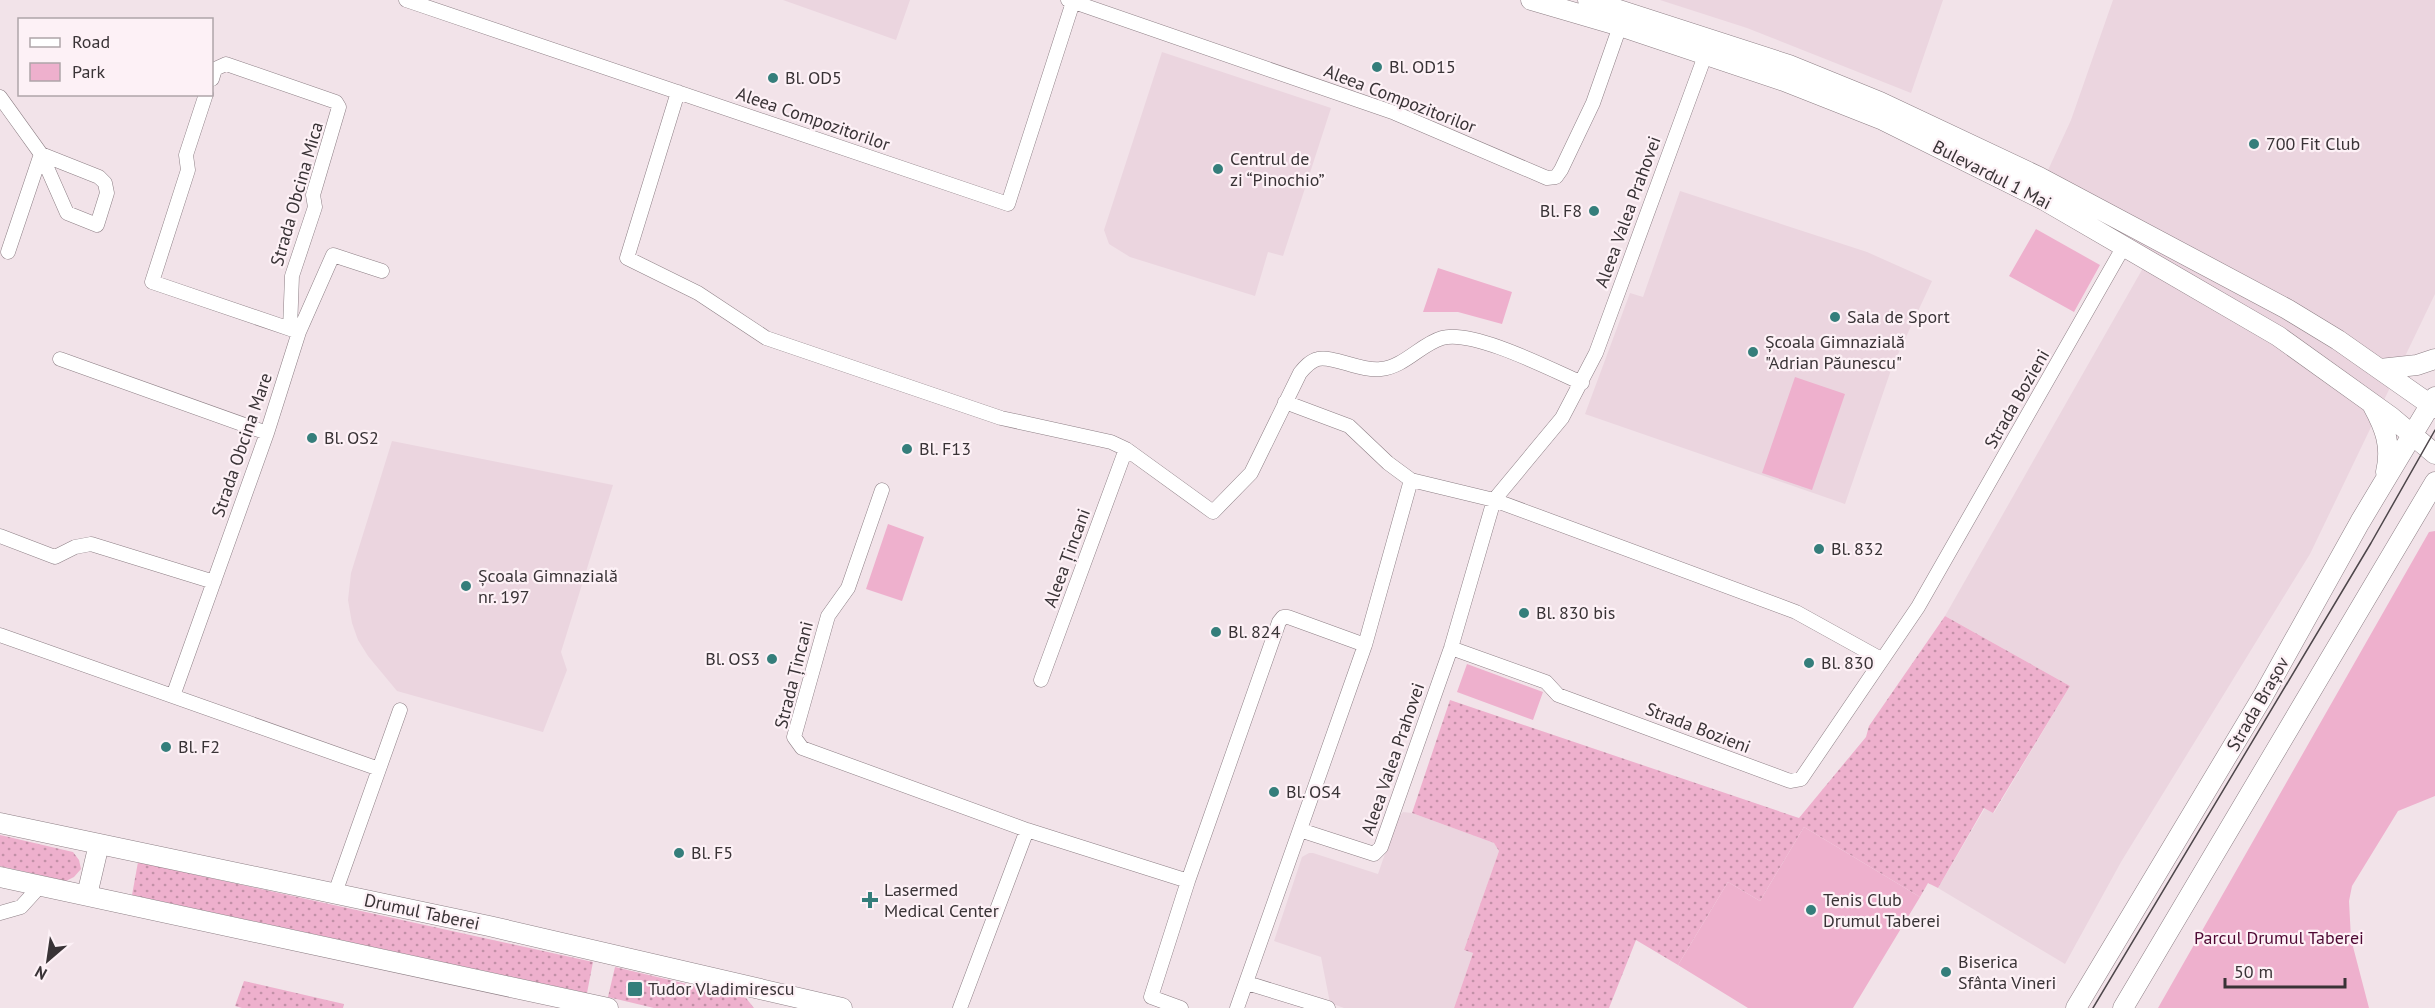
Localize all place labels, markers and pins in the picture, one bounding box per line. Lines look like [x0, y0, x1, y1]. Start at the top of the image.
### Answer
place label: Bl. OD15 [1389, 55, 1456, 78]
marker: Bl. OD15 [1370, 60, 1384, 74]
place label: Bl. OD5 [785, 66, 842, 89]
marker: Bl. OD5 [766, 71, 780, 85]
place label: 700 Fit Club [2266, 132, 2360, 155]
marker: 700 Fit Club [2247, 137, 2261, 151]
place label: Centrul de zi “Pinochio” [1230, 147, 1325, 191]
marker: Centrul de zi “Pinochio” [1211, 162, 1225, 176]
place label: Bl. F8 [1540, 199, 1582, 222]
marker: Bl. F8 [1587, 204, 1601, 218]
place label: Sala de Sport [1847, 305, 1950, 328]
marker: Sala de Sport [1828, 310, 1842, 324]
place label: Școala Gimnazială "Adrian Păunescu" [1765, 330, 1905, 374]
marker: Școala Gimnazială "Adrian Păunescu" [1746, 345, 1760, 359]
place label: Bl. OS2 [324, 426, 379, 449]
marker: Bl. OS2 [305, 431, 319, 445]
place label: Bl. F13 [919, 437, 971, 460]
marker: Bl. F13 [900, 442, 914, 456]
place label: Bl. 832 [1831, 537, 1883, 560]
marker: Bl. 832 [1812, 542, 1826, 556]
place label: Școala Gimnazială nr. 197 [478, 564, 618, 608]
marker: Școala Gimnazială nr. 197 [459, 579, 473, 593]
place label: Bl. 830 bis [1536, 601, 1615, 624]
marker: Bl. 830 bis [1517, 606, 1531, 620]
place label: Bl. 824 [1228, 620, 1281, 643]
marker: Bl. 824 [1209, 625, 1223, 639]
place label: Bl. OS3 [705, 647, 760, 670]
place label: Bl. 830 [1821, 651, 1874, 674]
marker: Bl. OS3 [765, 652, 779, 666]
marker: Bl. 830 [1802, 656, 1816, 670]
place label: Bl. F2 [178, 735, 220, 758]
marker: Bl. F2 [159, 740, 173, 754]
place label: Bl. OS4 [1286, 780, 1341, 803]
marker: Bl. OS4 [1267, 785, 1281, 799]
place label: Bl. F5 [691, 841, 733, 864]
marker: Bl. F5 [672, 846, 686, 860]
place label: Lasermed Medical Center [884, 878, 999, 922]
place label: Tenis Club Drumul Taberei [1823, 888, 1940, 932]
marker: Lasermed Medical Center [861, 891, 879, 909]
marker: Tenis Club Drumul Taberei [1804, 903, 1818, 917]
place label: Biserica Sfânta Vineri [1958, 950, 2056, 994]
marker: Biserica Sfânta Vineri [1939, 965, 1953, 979]
place label: Tudor Vladimirescu [648, 977, 795, 1000]
marker: Tudor Vladimirescu [626, 980, 644, 998]

